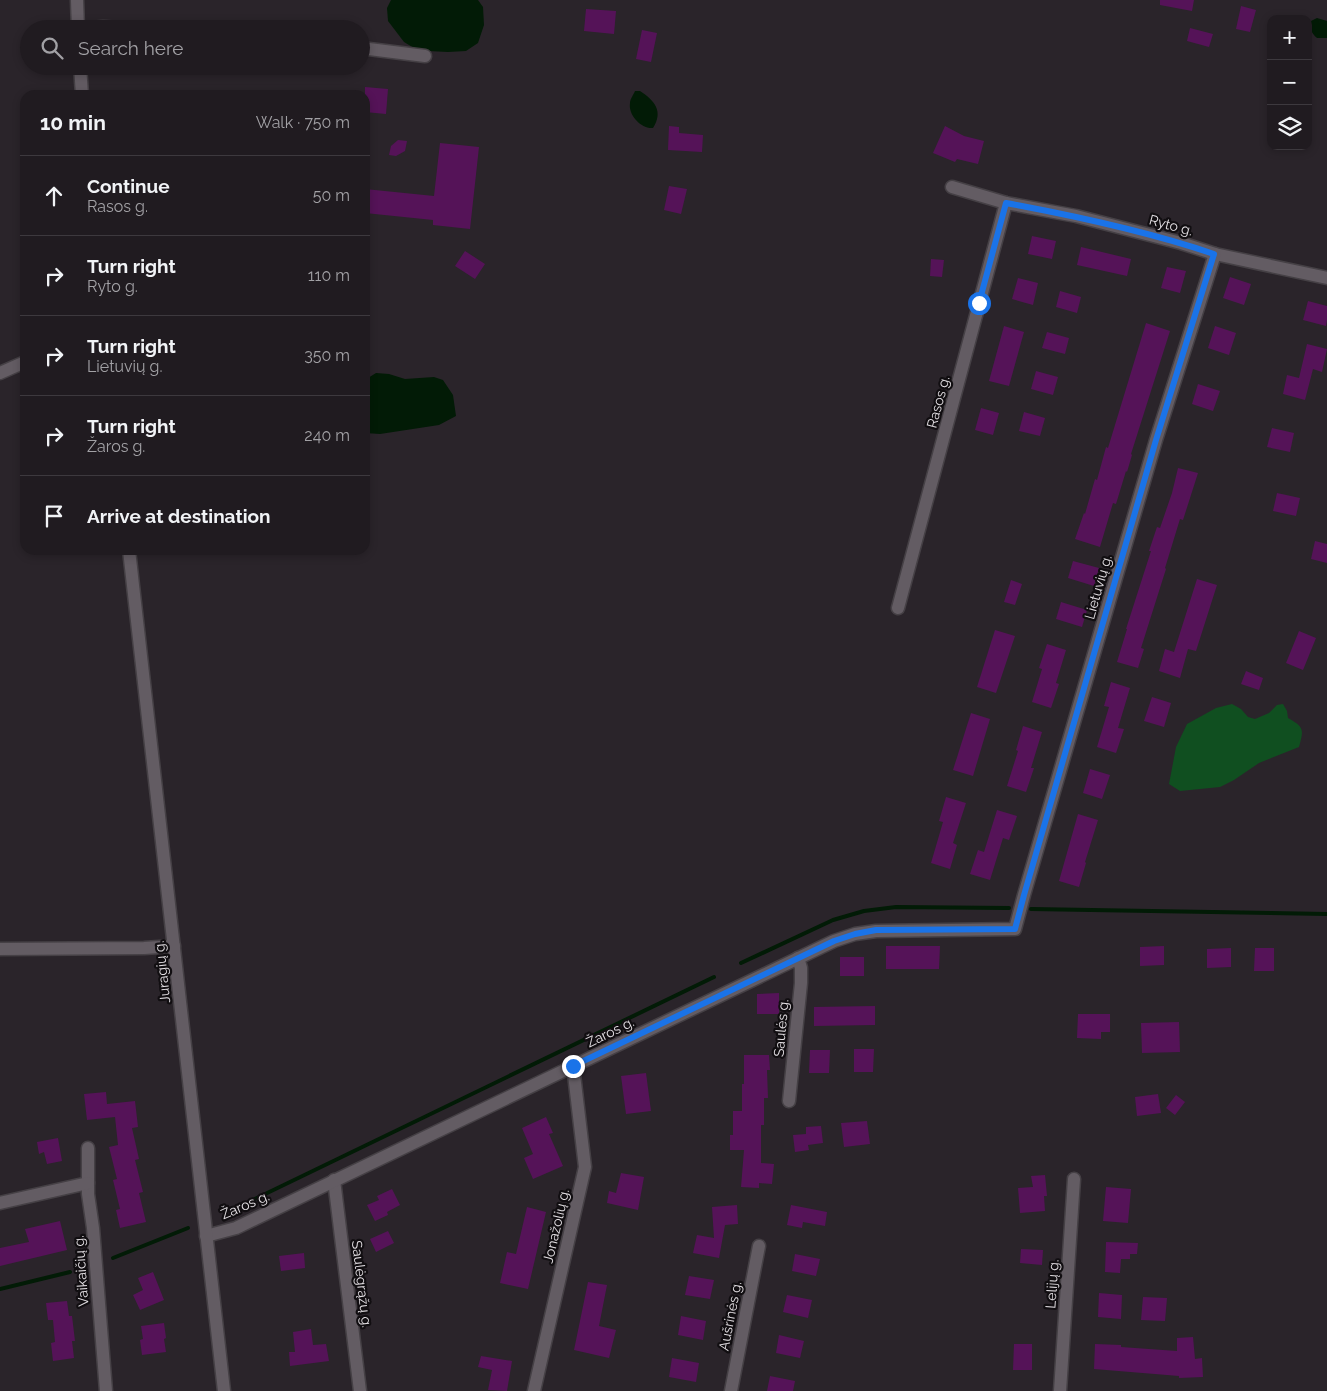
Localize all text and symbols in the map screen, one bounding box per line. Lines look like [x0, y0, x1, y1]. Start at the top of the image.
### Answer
map controls [1267, 15, 1312, 150]
button: + [1267, 15, 1312, 60]
search box [20, 20, 370, 75]
icon: search [38, 34, 66, 62]
text: Search here [78, 37, 184, 59]
button: − [1267, 60, 1312, 105]
button: layers [1267, 105, 1312, 150]
text: 10 min [40, 110, 106, 135]
text: Walk · 750 m [256, 113, 350, 132]
text: Continue [87, 175, 170, 197]
icon: ahead [40, 182, 68, 210]
text: 50 m [313, 186, 350, 205]
text: Rasos g. [87, 197, 148, 216]
street label: Ryto g. [1147, 212, 1195, 238]
text: Turn right [87, 255, 176, 277]
icon: right [40, 262, 68, 290]
text: 110 m [308, 266, 350, 285]
text: Ryto g. [87, 277, 138, 296]
route start [968, 292, 991, 315]
text: Turn right [87, 335, 176, 357]
icon: right [40, 342, 68, 370]
text: 350 m [304, 346, 350, 365]
text: Lietuvių g. [87, 357, 163, 376]
street label: Rasos g. [923, 374, 953, 430]
text: Turn right [87, 415, 176, 437]
icon: right [40, 422, 68, 450]
text: 240 m [304, 426, 350, 445]
text: Žaros g. [87, 437, 145, 456]
icon: arrive [40, 502, 68, 530]
text: Arrive at destination [87, 505, 271, 527]
street label: Lietuvių g. [1081, 553, 1115, 621]
street label: Juragių g. [151, 940, 173, 1004]
street label: Saulės g. [770, 998, 792, 1058]
street label: Žaros g. [583, 1013, 636, 1050]
route end [562, 1055, 585, 1078]
street label: Žaros g. [218, 1187, 272, 1222]
street label: Jonažolių g. [540, 1187, 572, 1265]
street label: Vaikaičių g. [71, 1235, 91, 1307]
street label: Saulėgrąžų g. [349, 1239, 375, 1329]
street label: Lelijų g. [1042, 1259, 1062, 1309]
street label: Aušrinės g. [715, 1280, 745, 1352]

